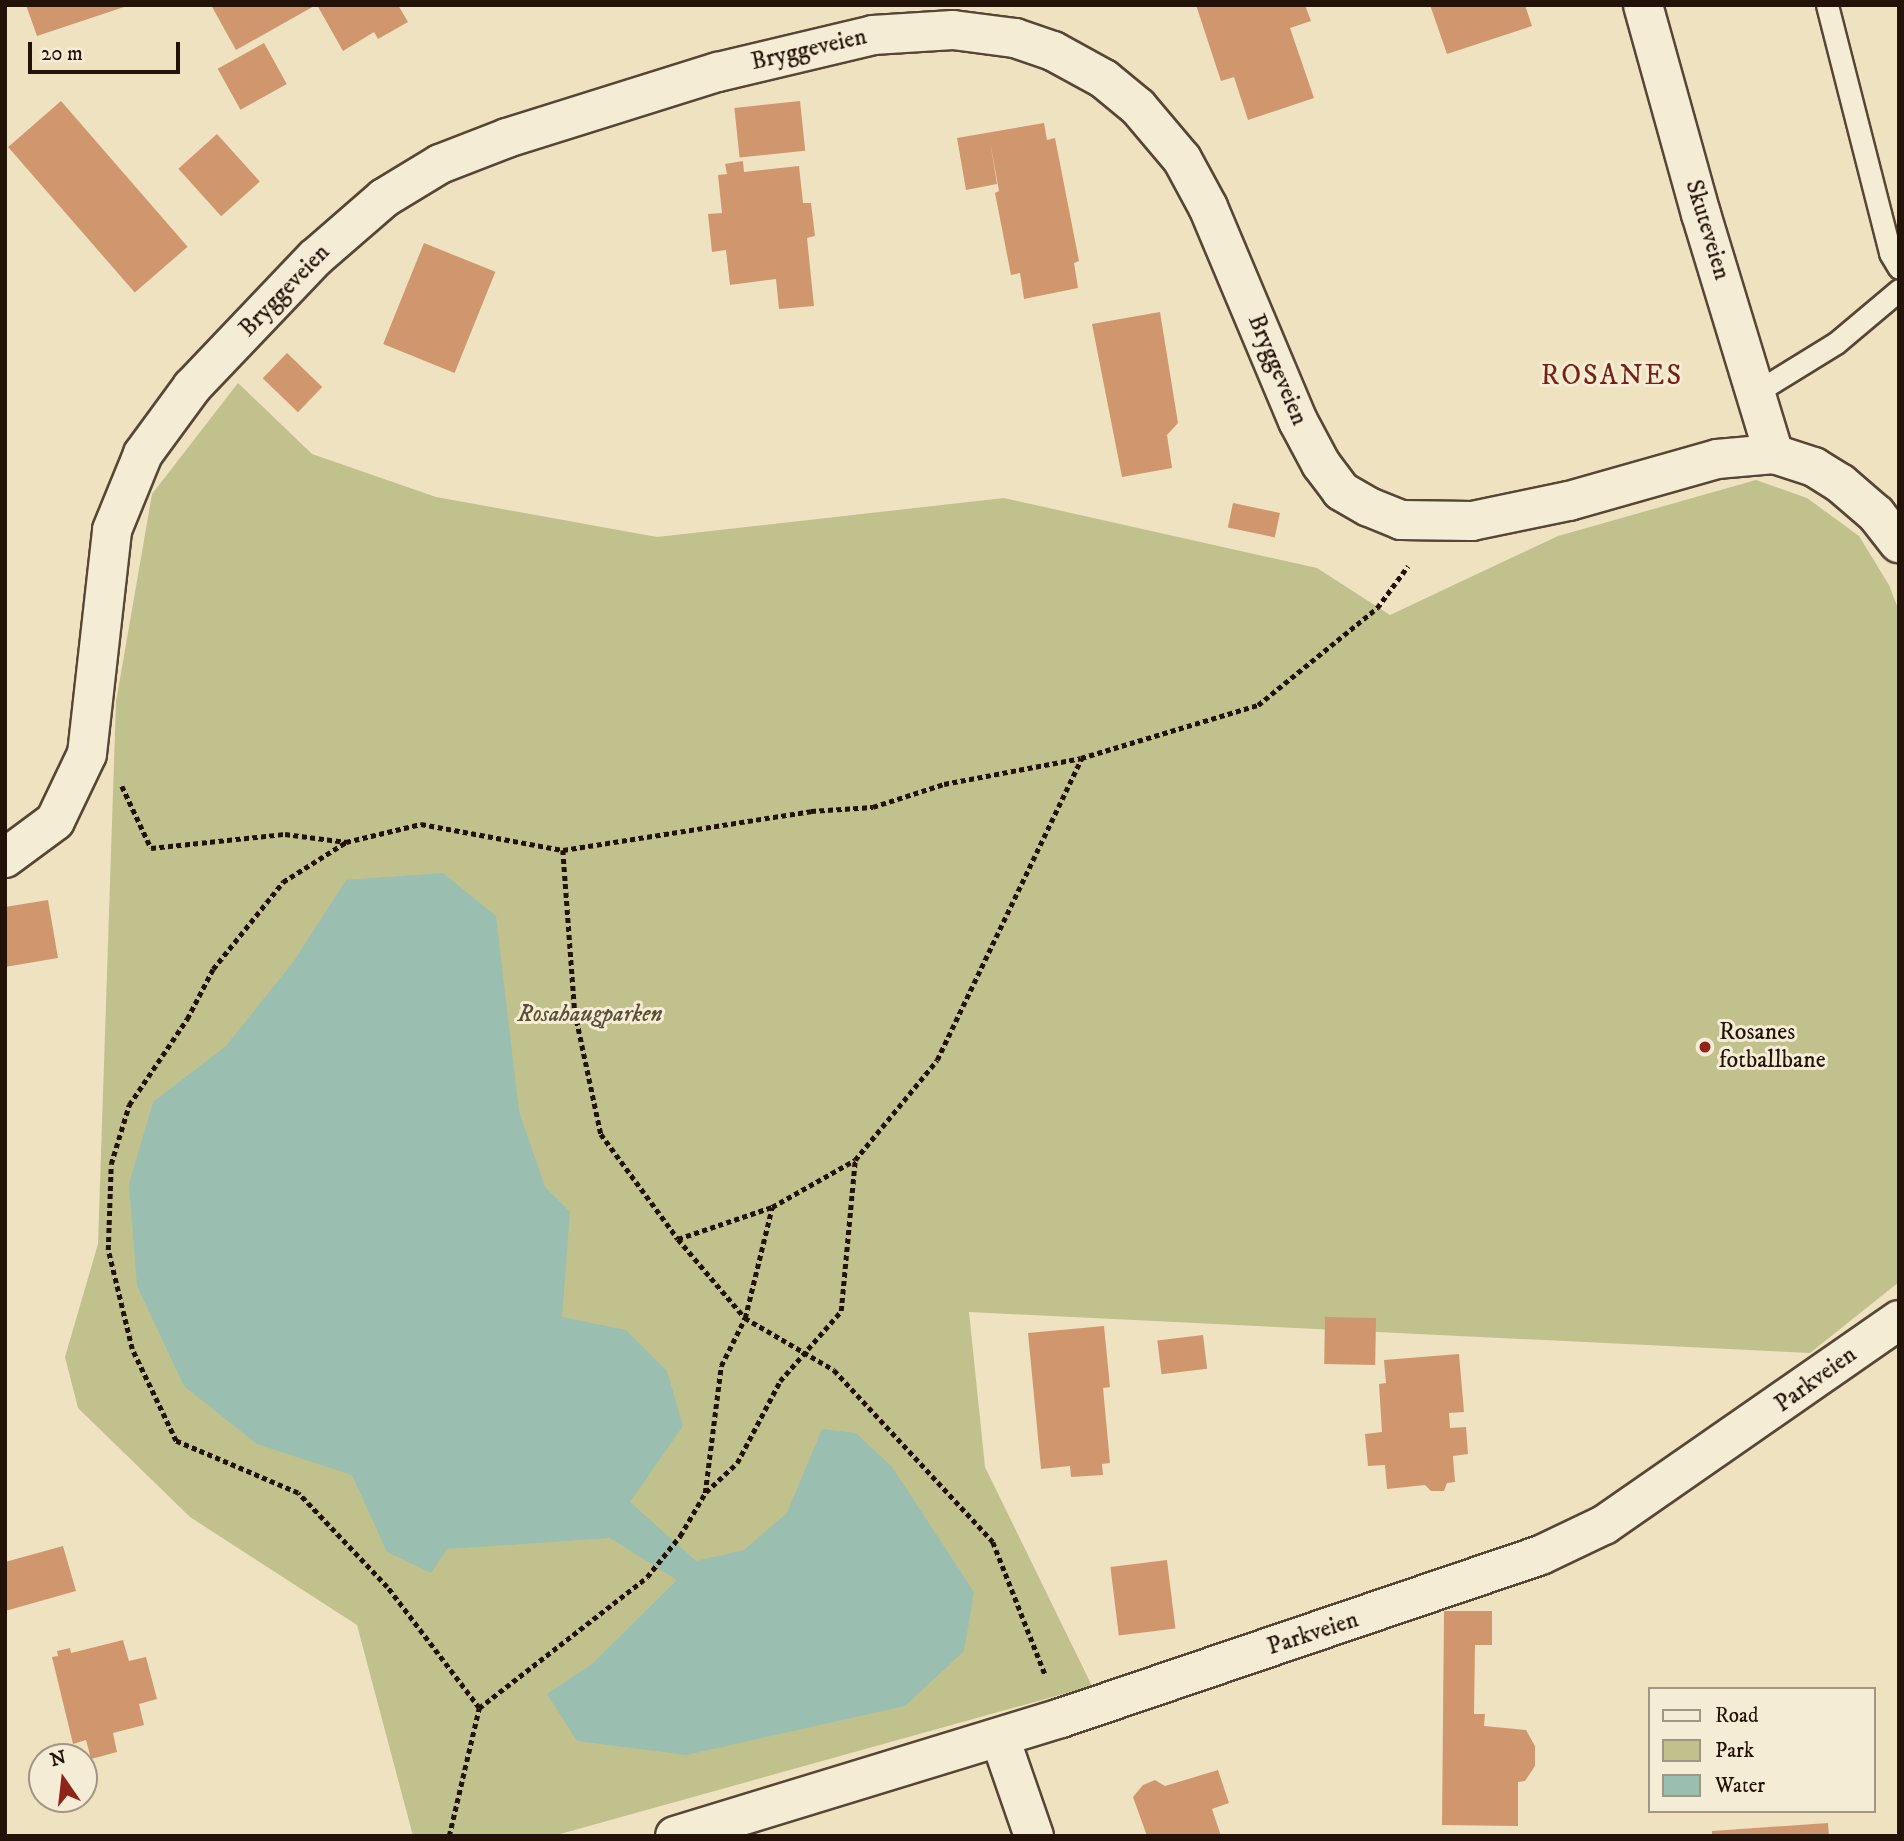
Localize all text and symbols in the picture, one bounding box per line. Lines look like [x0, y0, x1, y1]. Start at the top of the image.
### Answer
street label: Bryggeveien [748, 23, 870, 77]
scale bar [32, 28, 184, 72]
text: 20 m [41, 41, 83, 67]
street label: Skuteveien [1678, 177, 1736, 283]
street label: Bryggeveien [234, 239, 336, 343]
street label: Bryggeveien [1241, 310, 1313, 430]
district label: ROSANES [1542, 359, 1682, 393]
park label: Rosahaugparken [517, 1001, 663, 1029]
place label: Rosanes fotballbane [1719, 1019, 1826, 1075]
marker: Rosanes fotballbane [1697, 1039, 1713, 1055]
street label: Parkveien [1770, 1341, 1862, 1419]
street label: Parkveien [1264, 1606, 1362, 1662]
legend [1648, 1687, 1876, 1813]
text: Road [1715, 1703, 1759, 1729]
text: Park [1715, 1738, 1754, 1764]
north arrow [28, 1743, 98, 1813]
text: N [48, 1746, 69, 1772]
text: Water [1715, 1773, 1765, 1799]

